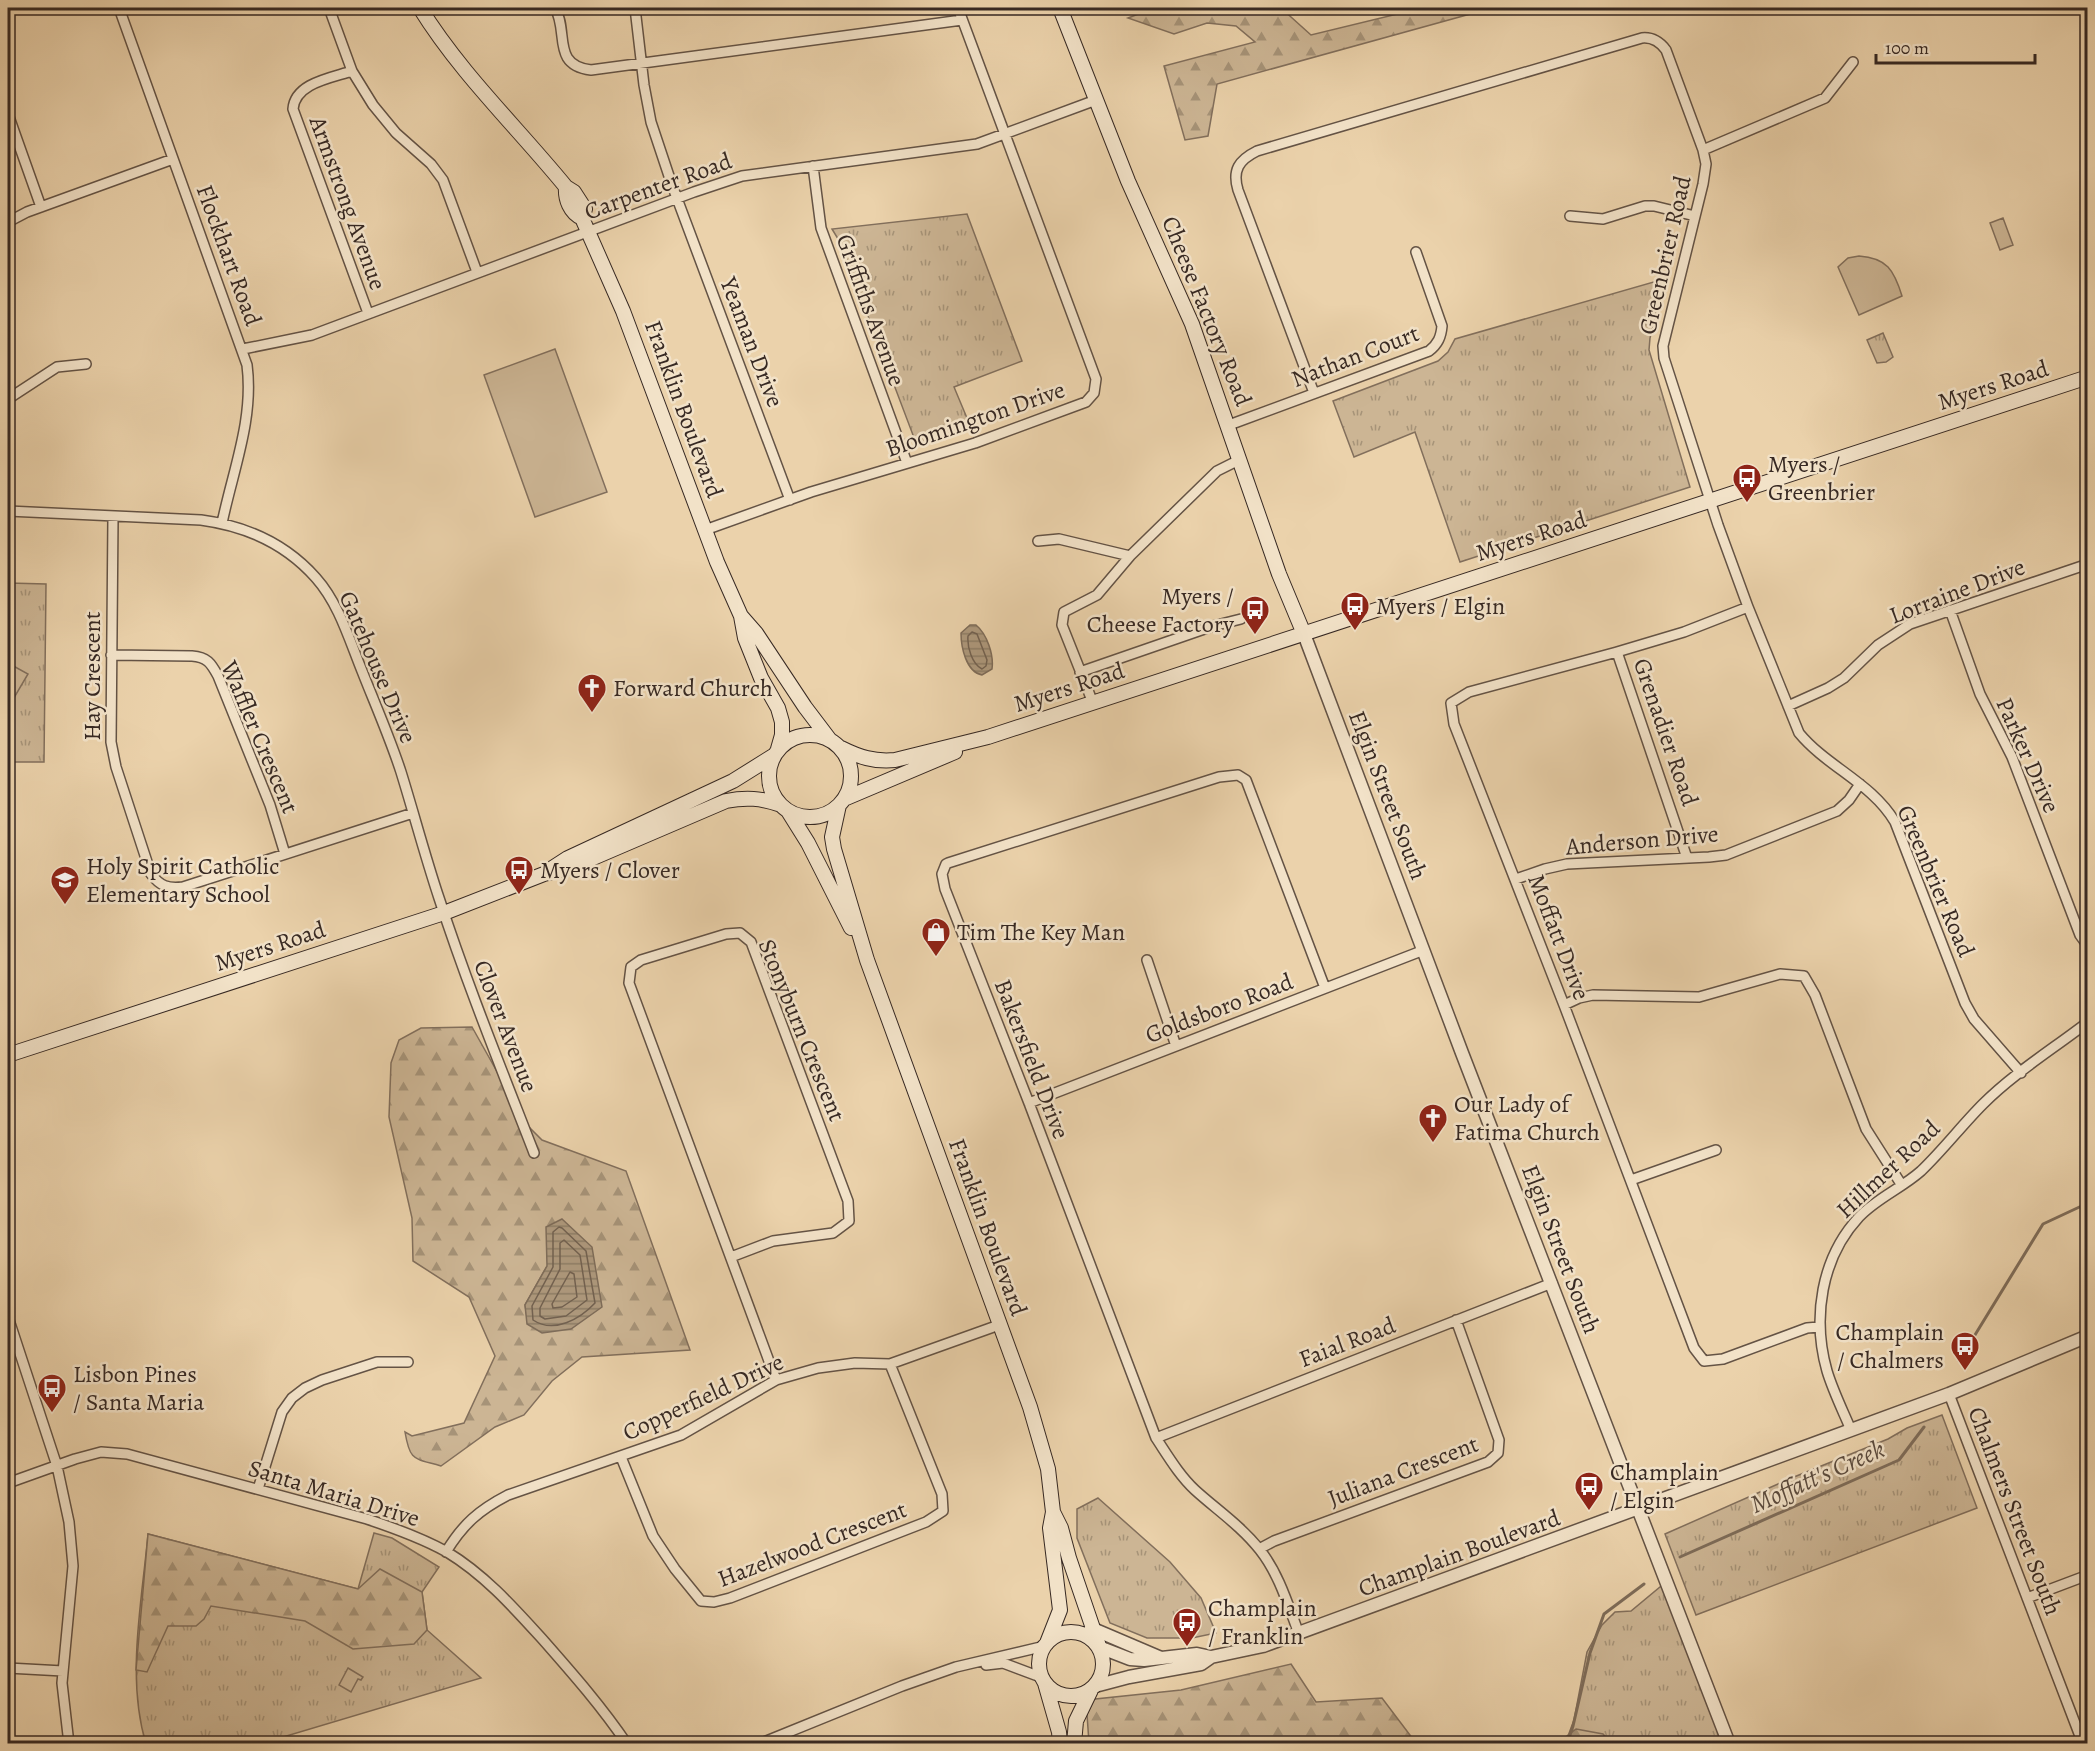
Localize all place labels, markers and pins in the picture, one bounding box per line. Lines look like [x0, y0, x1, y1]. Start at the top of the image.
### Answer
place label: Myers / Greenbrier [1768, 448, 1875, 508]
bus stop icon: Myers / Greenbrier [1731, 462, 1763, 504]
place label: Myers / Cheese Factory [1087, 580, 1234, 640]
bus stop icon: Myers / Elgin [1339, 590, 1371, 632]
place label: Myers / Elgin [1376, 590, 1505, 622]
bus stop icon: Myers / Cheese Factory [1239, 594, 1271, 636]
church icon: Forward Church [576, 672, 608, 714]
place label: Forward Church [613, 672, 773, 704]
place label: Holy Spirit Catholic Elementary School [86, 850, 279, 910]
bus stop icon: Myers / Clover [503, 854, 535, 896]
place label: Myers / Clover [540, 854, 680, 886]
school or university icon: Holy Spirit Catholic Elementary School [49, 864, 81, 906]
shop icon: Tim The Key Man [920, 916, 952, 958]
place label: Tim The Key Man [957, 916, 1125, 948]
place label: Our Lady of Fatima Church [1454, 1088, 1600, 1148]
church icon: Our Lady of Fatima Church [1417, 1102, 1449, 1144]
place label: Champlain / Chalmers [1835, 1316, 1944, 1376]
bus stop icon: Champlain / Chalmers [1949, 1330, 1981, 1372]
place label: Lisbon Pines / Santa Maria [73, 1358, 205, 1418]
bus stop icon: Lisbon Pines / Santa Maria [36, 1372, 68, 1414]
place label: Champlain / Elgin [1610, 1456, 1719, 1516]
bus stop icon: Champlain / Elgin [1573, 1470, 1605, 1512]
place label: Champlain / Franklin [1208, 1592, 1317, 1652]
bus stop icon: Champlain / Franklin [1171, 1606, 1203, 1648]

